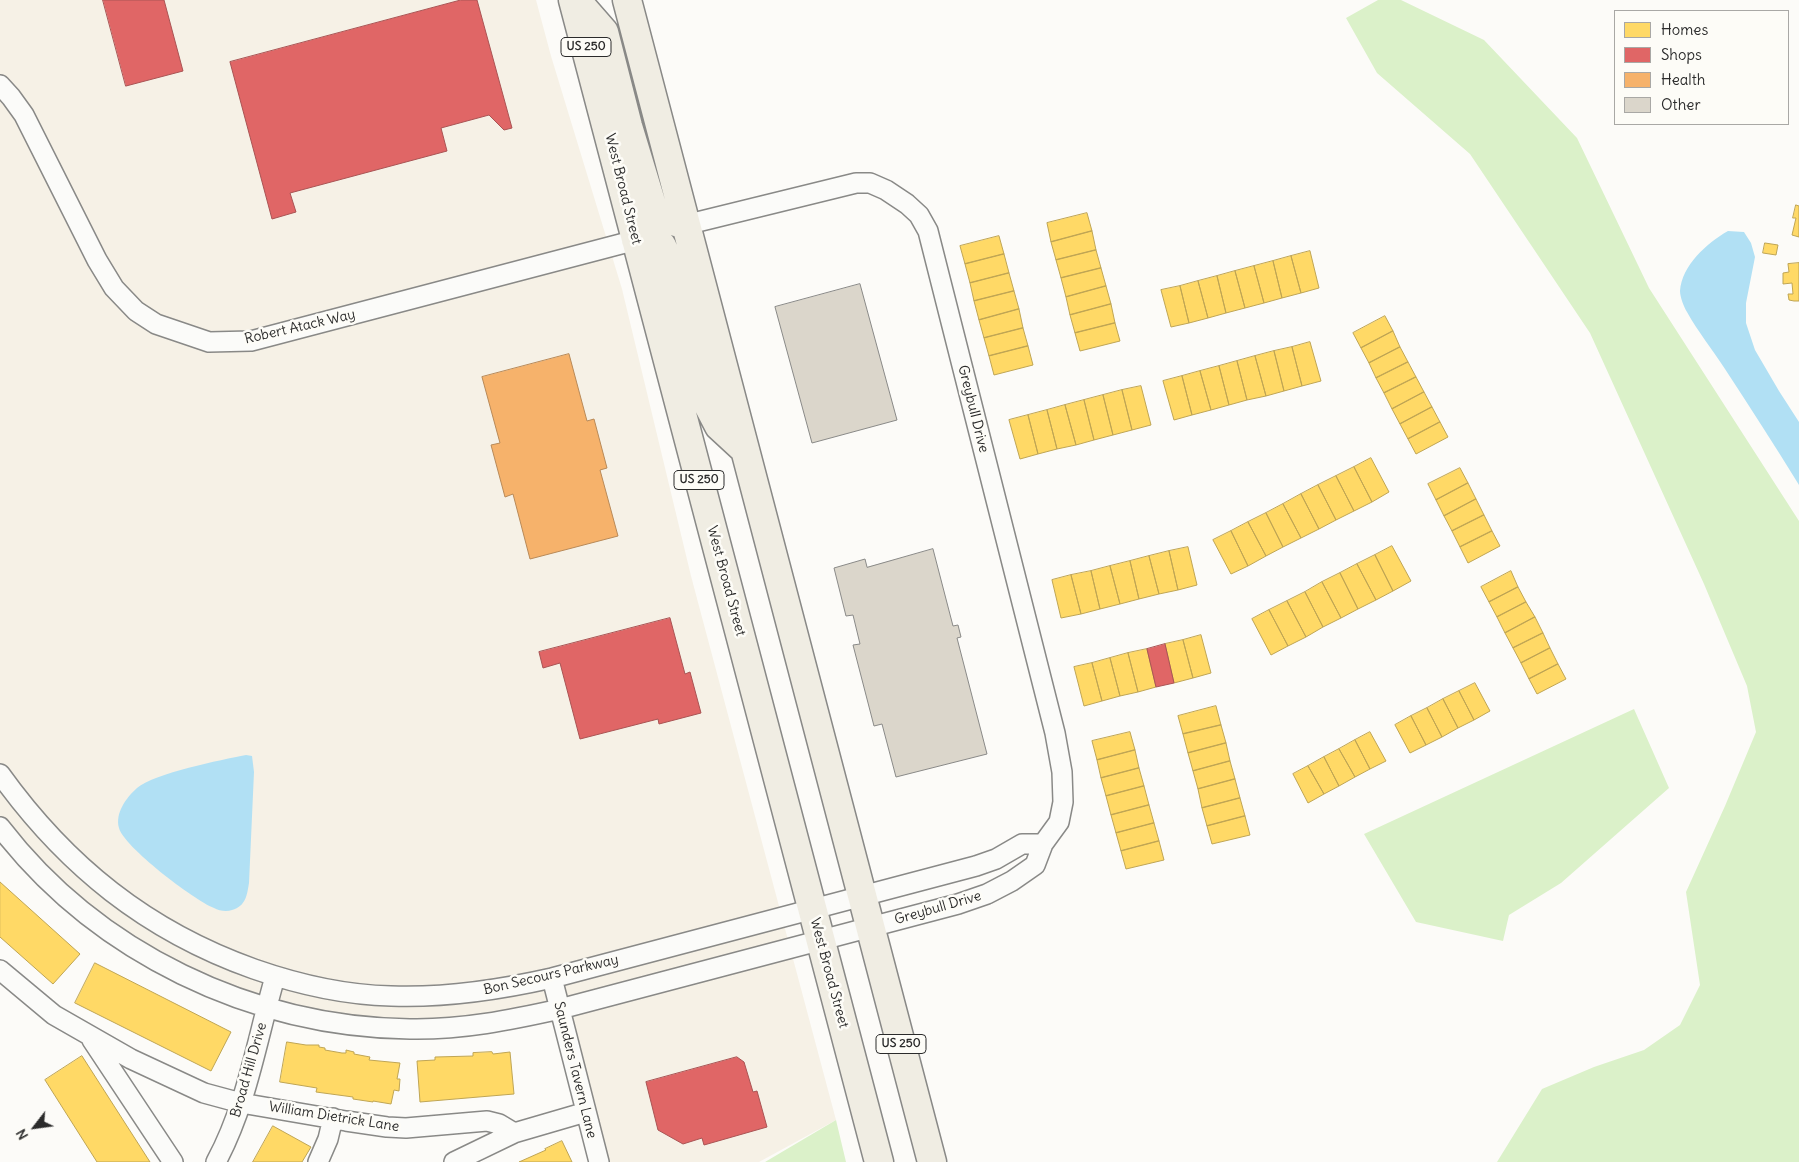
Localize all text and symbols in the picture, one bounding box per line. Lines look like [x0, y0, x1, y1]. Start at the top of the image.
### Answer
legend [1614, 10, 1789, 125]
text: Homes [1661, 20, 1708, 39]
road number: US 250 [561, 38, 611, 56]
text: Shops [1661, 45, 1702, 64]
text: Health [1661, 70, 1705, 89]
text: Other [1661, 95, 1701, 114]
street label: West Broad Street [601, 132, 645, 246]
street label: Robert Atack Way [243, 306, 357, 348]
street label: Greybull Drive [954, 364, 992, 454]
road number: US 250 [674, 470, 724, 490]
street label: West Broad Street [703, 524, 749, 638]
street label: Greybull Drive [893, 888, 983, 928]
street label: West Broad Street [806, 916, 852, 1030]
street label: Bon Secours Parkway [482, 951, 620, 999]
street label: Saunders Tavern Lane [550, 1000, 600, 1140]
street label: Broad Hill Drive [227, 1021, 271, 1119]
road number: US 250 [876, 1034, 926, 1054]
street label: William Dietrick Lane [268, 1098, 400, 1136]
north arrow [10, 1102, 60, 1152]
text: N [12, 1126, 32, 1143]

